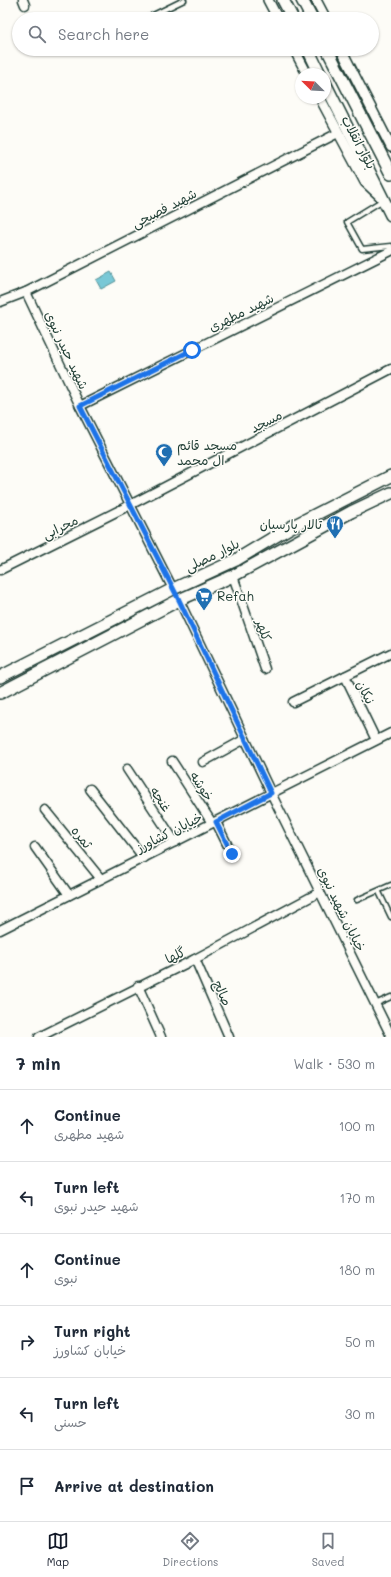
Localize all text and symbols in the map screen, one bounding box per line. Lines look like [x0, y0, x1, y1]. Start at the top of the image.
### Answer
search box [12, 12, 379, 56]
icon: search [26, 23, 48, 45]
text: Search here [58, 24, 149, 44]
north arrow [295, 68, 331, 104]
street label: بلوار انقلاب [337, 112, 381, 172]
street label: شهید فصیحی [128, 184, 200, 233]
street label: شهید مطهری [205, 288, 277, 336]
street label: شهید حیدر نبوی [41, 308, 93, 392]
route start [183, 341, 201, 359]
street label: مسجد [247, 405, 285, 437]
place label: مسجد قائم ال محمد [177, 436, 237, 468]
mosque icon: مسجد قائم ال محمد [154, 442, 174, 467]
street label: محرابی [39, 511, 81, 544]
restaurant icon: تالار پارسیان [325, 514, 345, 539]
place label: تالار پارسیان [260, 515, 322, 533]
street label: بلوار مصلی [182, 534, 243, 577]
supermarket icon: Refah [194, 586, 214, 611]
place label: Refah [217, 587, 254, 604]
street label: کلهر [253, 616, 276, 643]
street label: نیکان [352, 677, 380, 707]
street label: خوشه [186, 768, 218, 804]
street label: غنچه [146, 783, 176, 815]
street label: خیابان کشاورز [132, 808, 205, 857]
street label: ثمره [68, 822, 97, 852]
route end [223, 845, 241, 863]
street label: خیابان شهید نبوی [314, 864, 370, 954]
street label: گلها [162, 942, 188, 967]
street label: صالح [209, 977, 237, 1009]
text: 7 min [16, 1052, 61, 1074]
text: Walk · 530 m [294, 1055, 375, 1072]
text: Continue [54, 1105, 121, 1125]
icon: ahead [16, 1115, 38, 1137]
text: 100 m [339, 1117, 375, 1134]
text: شهید مطهری [54, 1125, 124, 1142]
text: Turn left [54, 1177, 119, 1197]
icon: left [16, 1187, 38, 1209]
text: 170 m [339, 1189, 375, 1206]
text: شهید حیدر نبوی [54, 1197, 139, 1214]
text: Continue [54, 1249, 121, 1269]
icon: ahead [16, 1259, 38, 1281]
text: 180 m [339, 1261, 375, 1278]
text: نبوی [54, 1269, 77, 1286]
text: Turn right [54, 1321, 131, 1341]
icon: right [16, 1331, 38, 1353]
text: 50 m [345, 1333, 375, 1350]
text: خیابان کشاورز [54, 1341, 126, 1358]
text: Turn left [54, 1393, 119, 1413]
icon: left [16, 1403, 38, 1425]
text: 30 m [345, 1405, 375, 1422]
text: حسنی [54, 1413, 87, 1430]
icon: arrive [16, 1475, 38, 1497]
text: Arrive at destination [54, 1476, 214, 1496]
tab: Map [47, 1530, 69, 1569]
tab: Directions [162, 1530, 218, 1569]
tab: Saved [312, 1530, 344, 1569]

